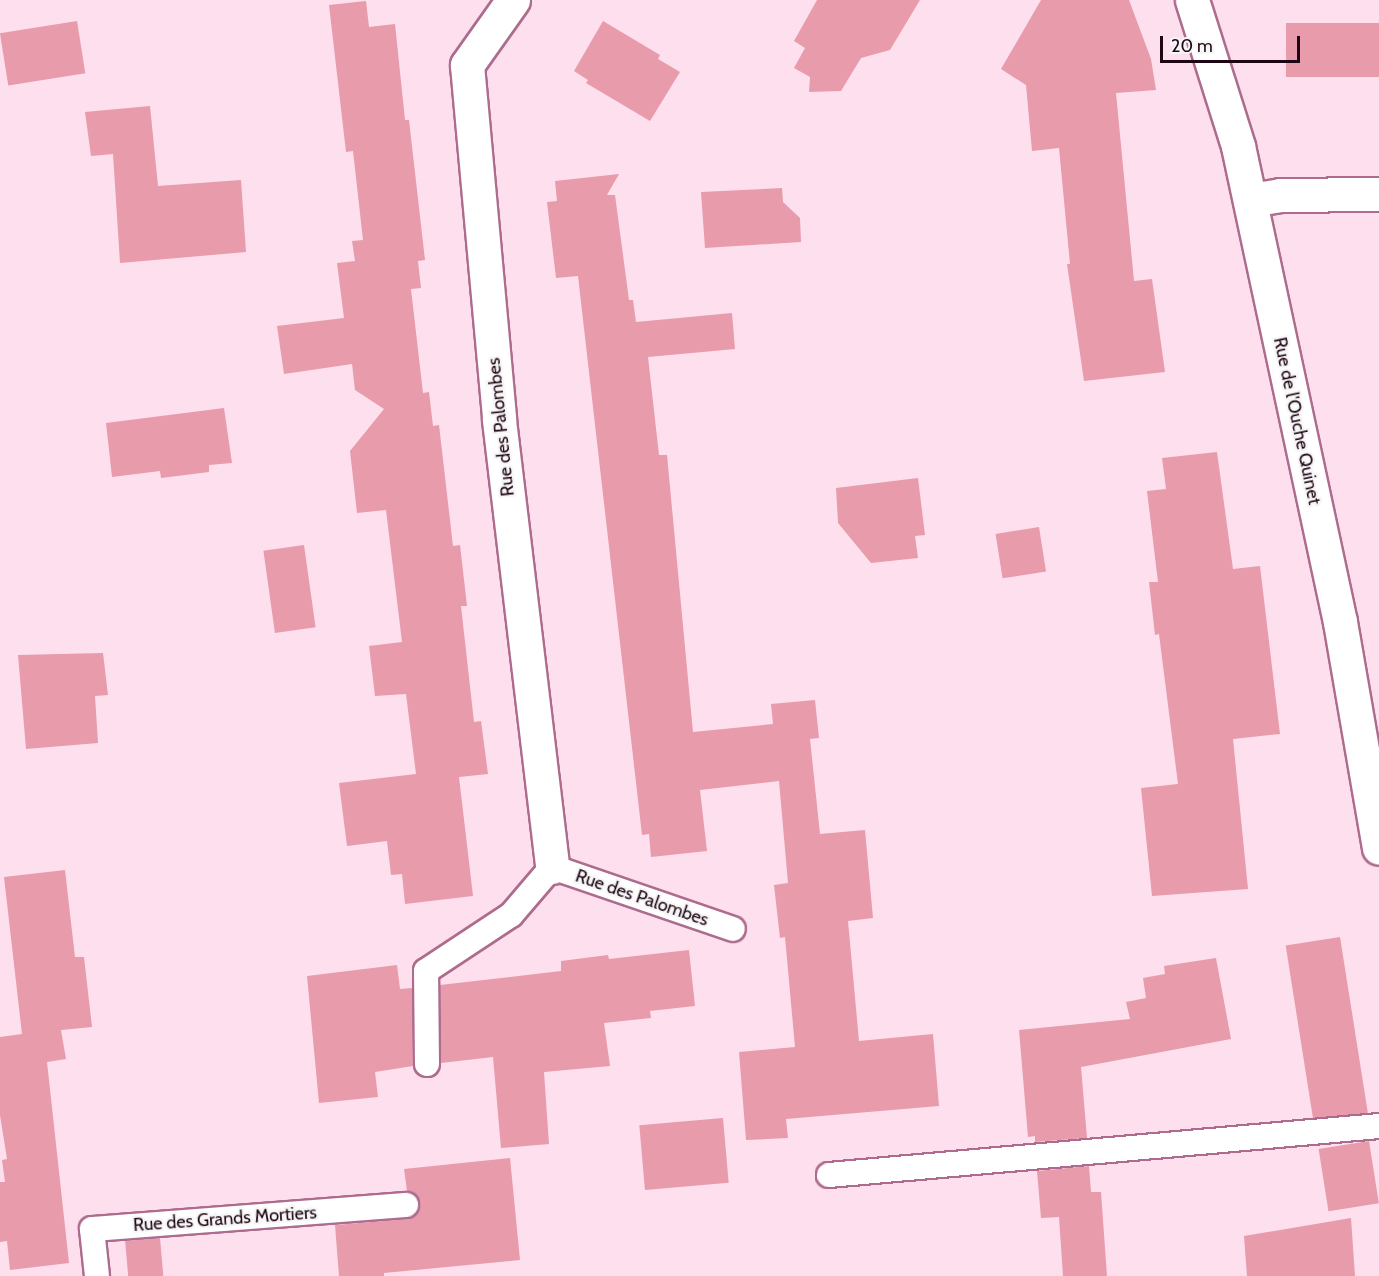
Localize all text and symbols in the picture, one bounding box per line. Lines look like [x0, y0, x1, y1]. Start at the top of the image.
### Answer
scale bar [1163, 24, 1302, 62]
text: 20 m [1171, 35, 1213, 57]
street label: Rue de l'Ouche Quinet [1269, 335, 1325, 507]
street label: Rue des Palombes [483, 357, 519, 497]
street label: Rue des Palombes [573, 865, 711, 931]
street label: Rue des Grands Mortiers [132, 1202, 318, 1236]

